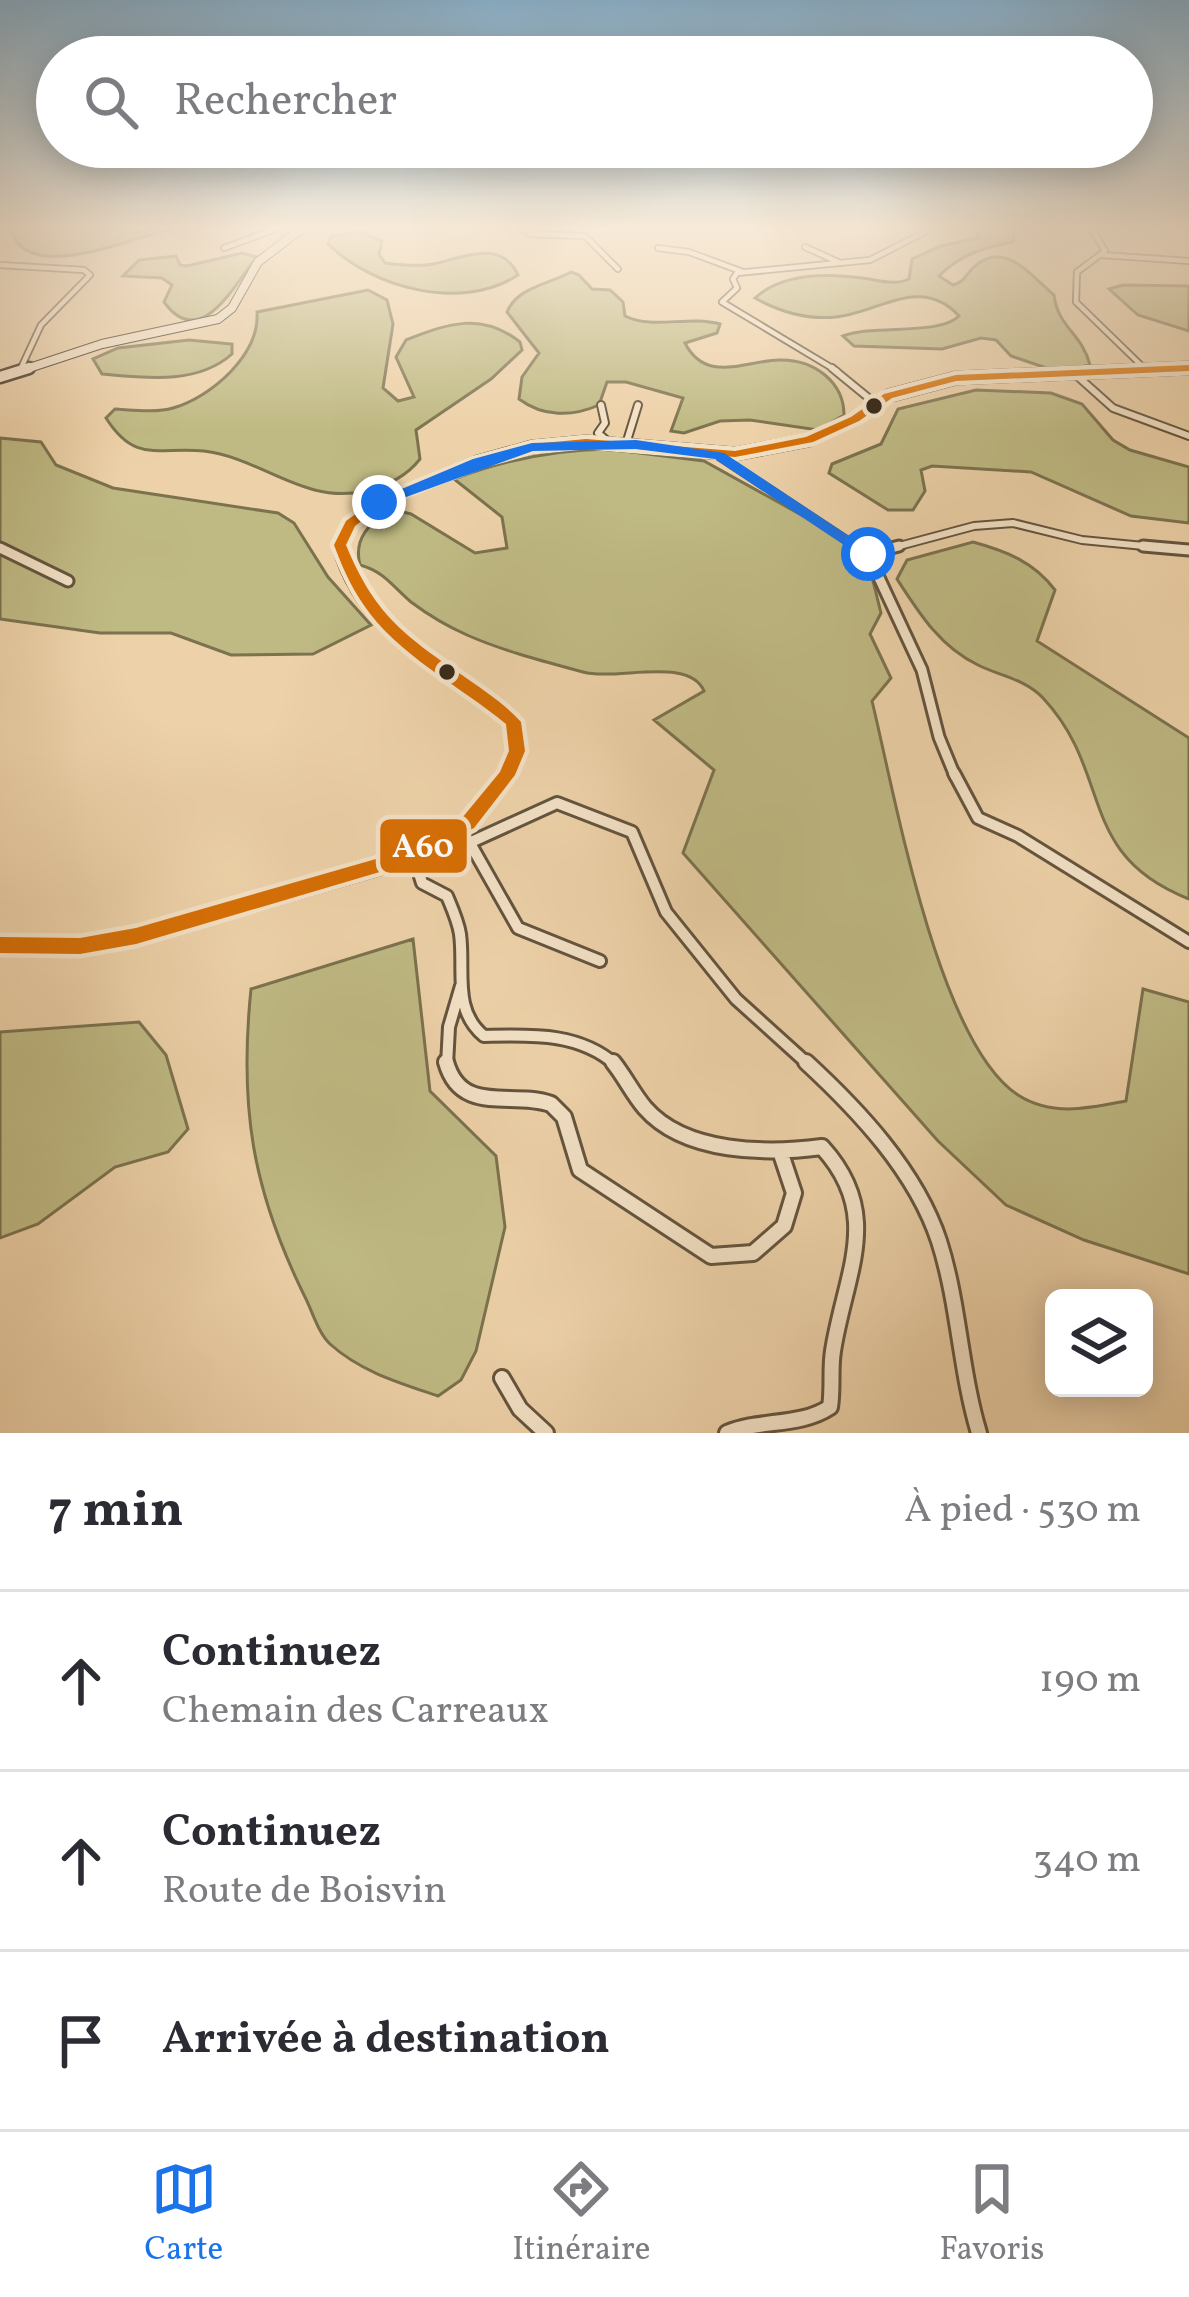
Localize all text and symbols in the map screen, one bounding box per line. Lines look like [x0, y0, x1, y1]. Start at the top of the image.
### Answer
search box [36, 36, 1153, 168]
icon: search [78, 69, 144, 135]
text: Rechercher [174, 71, 397, 134]
unlabelled marker [863, 395, 885, 417]
route end [352, 475, 406, 529]
route start [841, 527, 895, 581]
unlabelled marker [436, 661, 458, 683]
line badge: A60 [378, 817, 469, 875]
text: A60 [392, 826, 454, 872]
map controls [1045, 1289, 1153, 1397]
button: layers [1045, 1289, 1153, 1397]
text: 7 min [48, 1476, 184, 1547]
text: À pied · 530 m [904, 1484, 1141, 1538]
text: Continuez [162, 1622, 381, 1685]
icon: ahead [48, 1648, 114, 1714]
text: 190 m [1039, 1654, 1141, 1708]
text: Chemain des Carreaux [162, 1685, 549, 1739]
text: Continuez [162, 1802, 381, 1865]
icon: ahead [48, 1828, 114, 1894]
text: 340 m [1033, 1834, 1141, 1888]
text: Route de Boisvin [162, 1865, 447, 1919]
icon: arrive [48, 2008, 114, 2074]
text: Arrivée à destination [162, 2009, 610, 2072]
tab: Carte [145, 2156, 223, 2274]
tab: Itinéraire [512, 2156, 651, 2274]
tab: Favoris [940, 2156, 1044, 2274]

